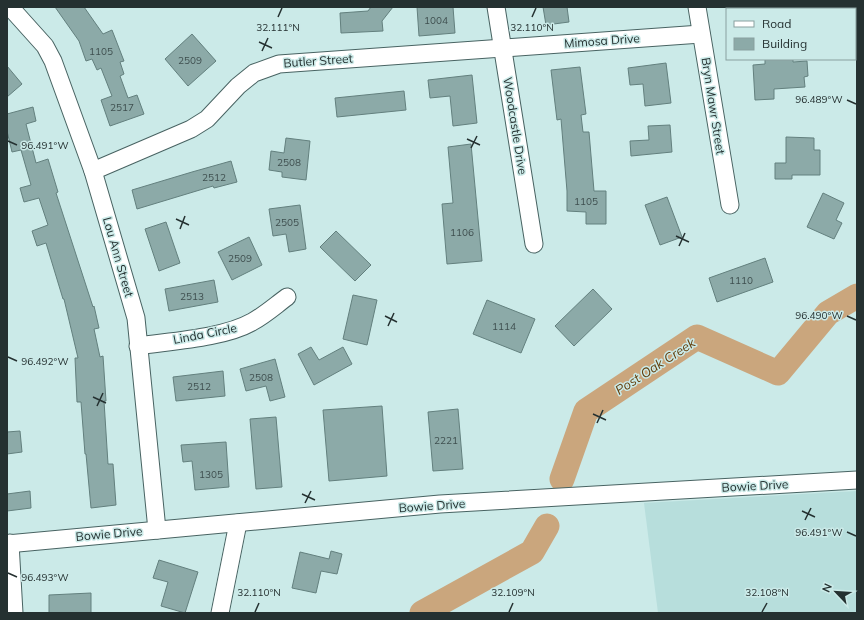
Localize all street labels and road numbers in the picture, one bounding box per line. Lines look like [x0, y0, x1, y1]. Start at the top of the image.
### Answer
street label: Mimosa Drive [564, 30, 640, 51]
street label: Butler Street [283, 51, 353, 70]
street label: Bryn Mawr Street [698, 56, 729, 155]
street label: Woodcastle Drive [500, 76, 531, 176]
street label: Lou Ann Street [100, 215, 137, 299]
street label: Linda Circle [172, 320, 238, 347]
street label: Bowie Drive [721, 476, 789, 495]
street label: Bowie Drive [398, 496, 466, 515]
street label: Bowie Drive [75, 523, 143, 544]

